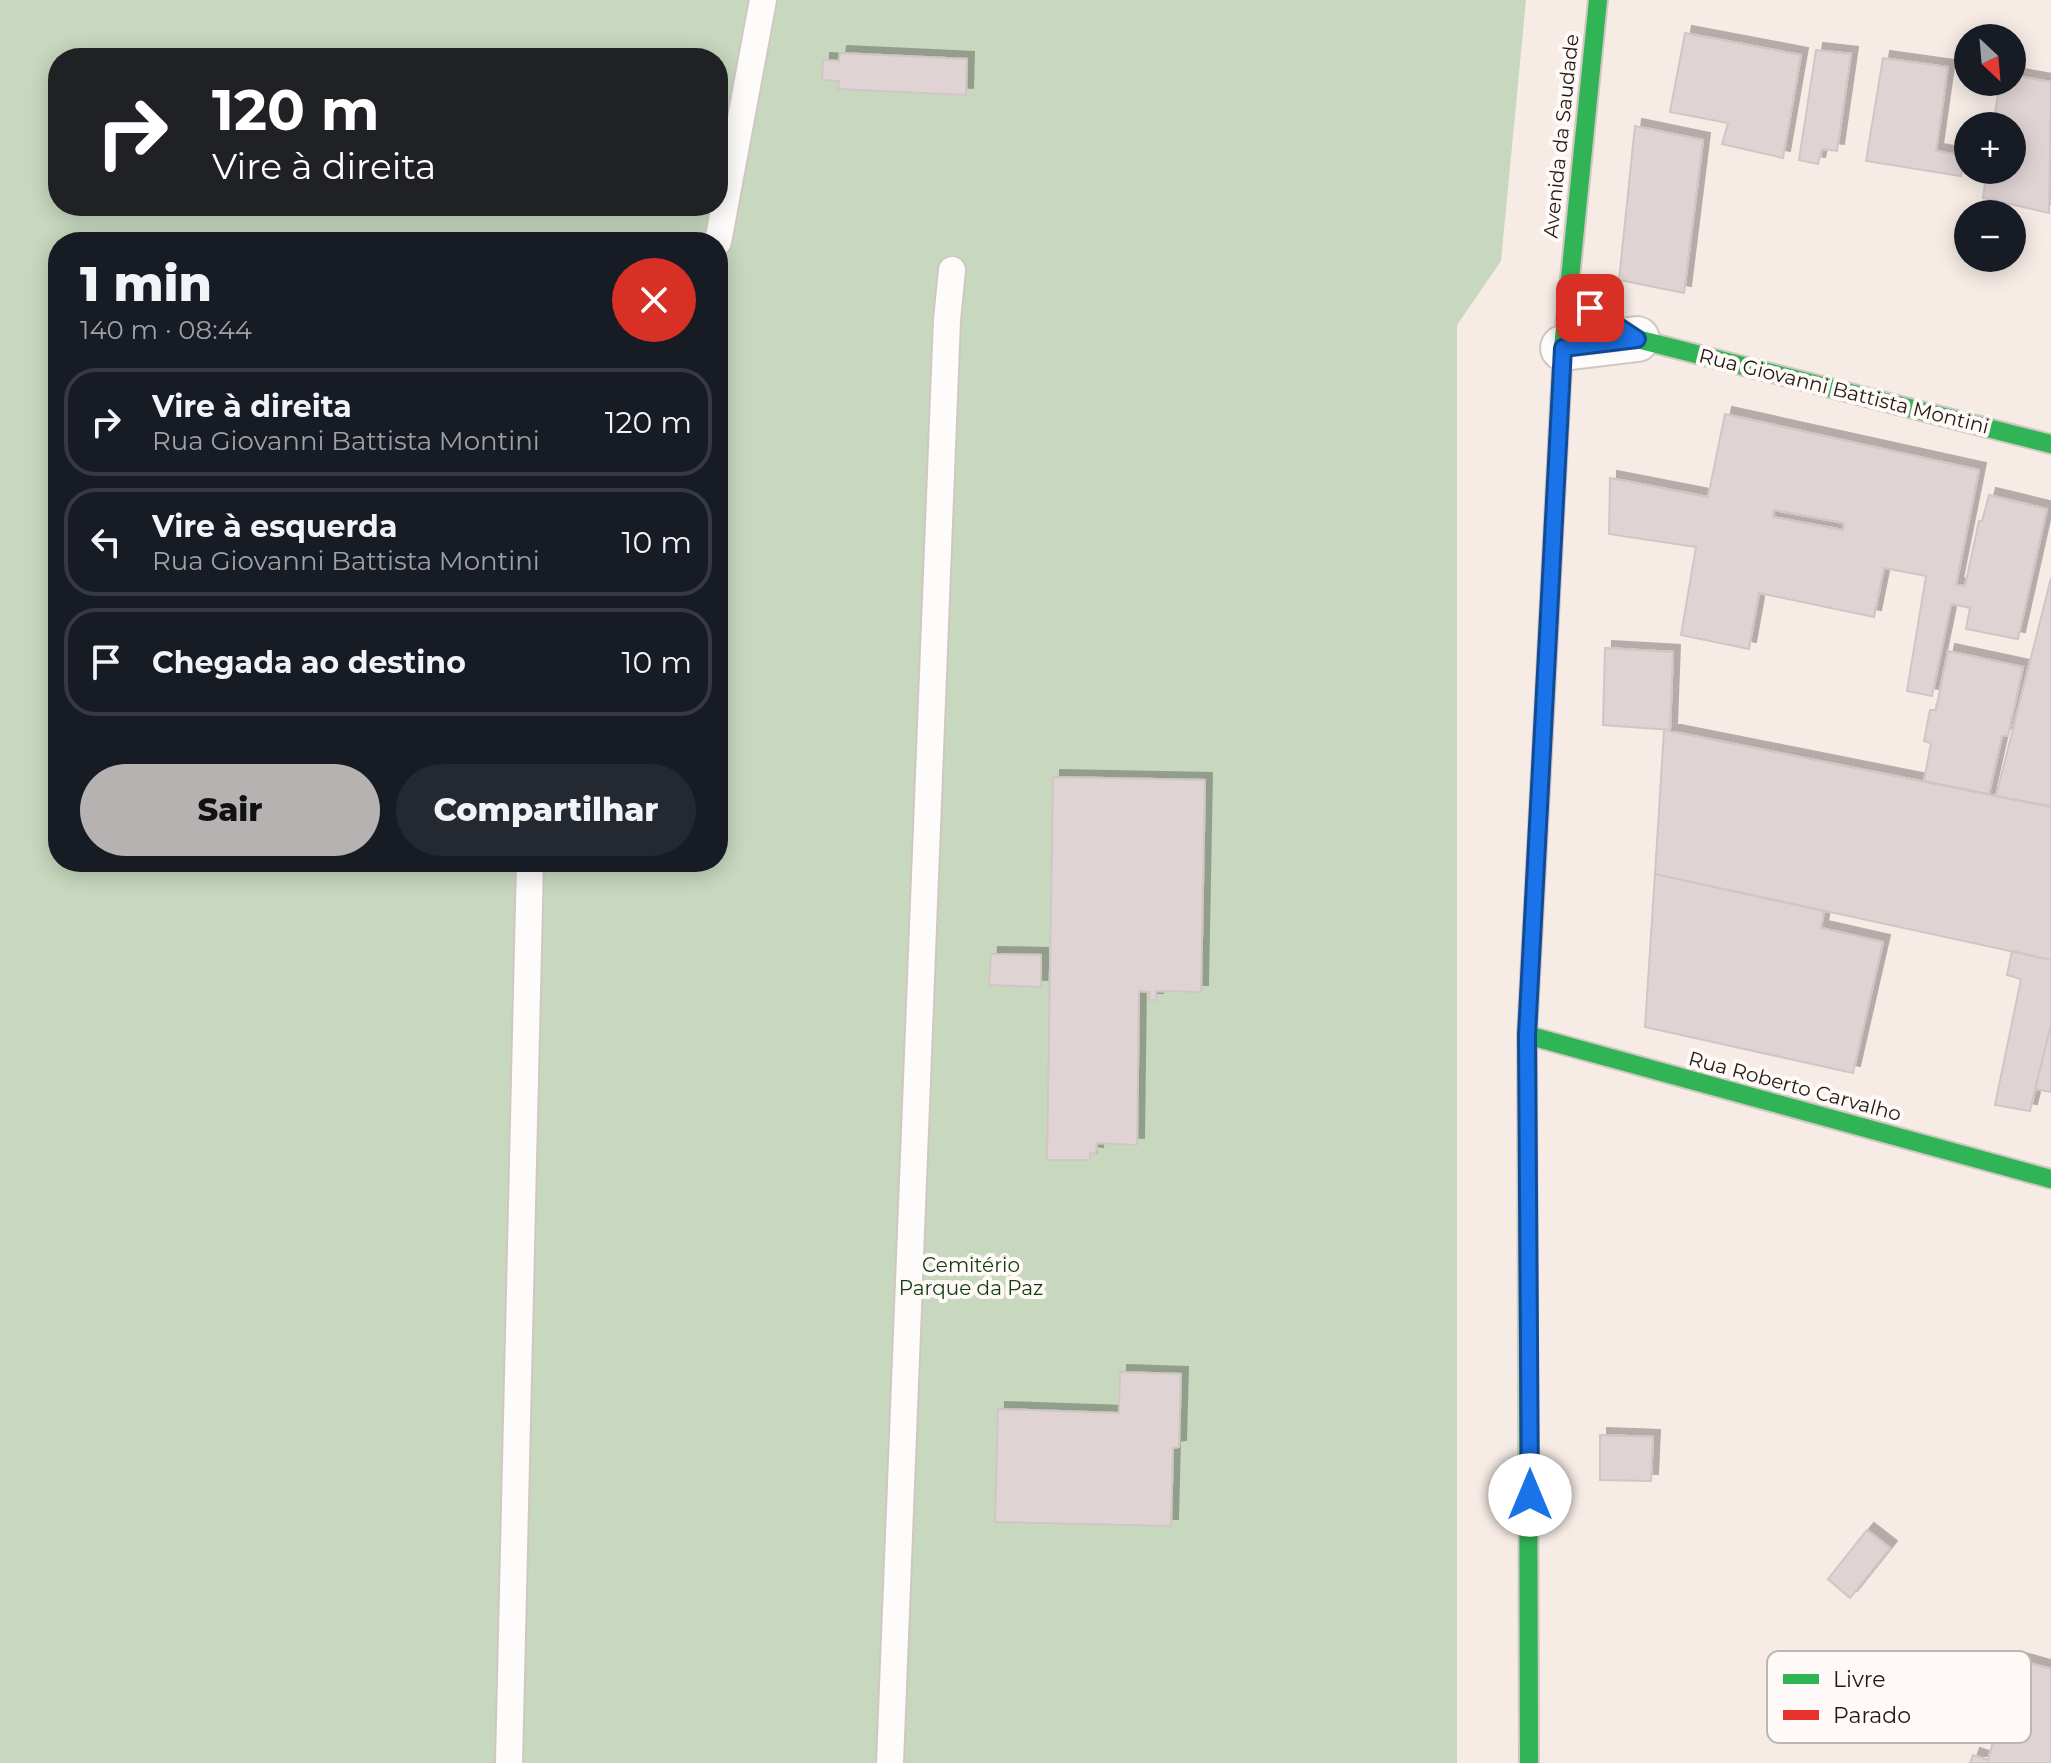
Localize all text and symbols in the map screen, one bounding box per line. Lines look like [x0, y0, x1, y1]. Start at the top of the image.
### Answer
north arrow [1954, 24, 2026, 96]
map controls [1954, 24, 2026, 272]
street label: Avenida da Saudade [1538, 33, 1584, 239]
text: 120 m [212, 76, 380, 144]
icon: right [80, 80, 184, 184]
button: + [1954, 112, 2026, 184]
text: Vire à direita [212, 144, 436, 188]
button: − [1954, 200, 2026, 272]
text: 1 min [80, 255, 212, 313]
button: close [612, 258, 696, 342]
pin [1556, 274, 1624, 342]
icon: arrive [1568, 286, 1612, 330]
text: 140 m · 08:44 [80, 314, 252, 346]
street label: Rua Giovanni Battista Montini [1696, 343, 1992, 439]
text: Vire à direita [152, 388, 352, 425]
icon: right [84, 400, 128, 444]
text: 120 m [605, 404, 692, 441]
text: Rua Giovanni Battista Montini [152, 425, 540, 457]
text: Vire à esquerda [152, 508, 397, 545]
icon: left [84, 520, 128, 564]
text: 10 m [622, 524, 692, 561]
text: Rua Giovanni Battista Montini [152, 545, 540, 577]
icon: arrive [84, 640, 128, 684]
text: Chegada ao destino [152, 644, 466, 681]
text: 10 m [622, 644, 692, 681]
button: Sair [80, 764, 380, 856]
button: Compartilhar [396, 764, 696, 856]
street label: Rua Roberto Carvalho [1686, 1046, 1904, 1126]
park label: Cemitério Parque da Paz [899, 1253, 1043, 1300]
position arrow [1488, 1453, 1572, 1537]
legend [1767, 1651, 2031, 1743]
text: Livre [1833, 1666, 1886, 1693]
text: Parado [1833, 1702, 1911, 1729]

